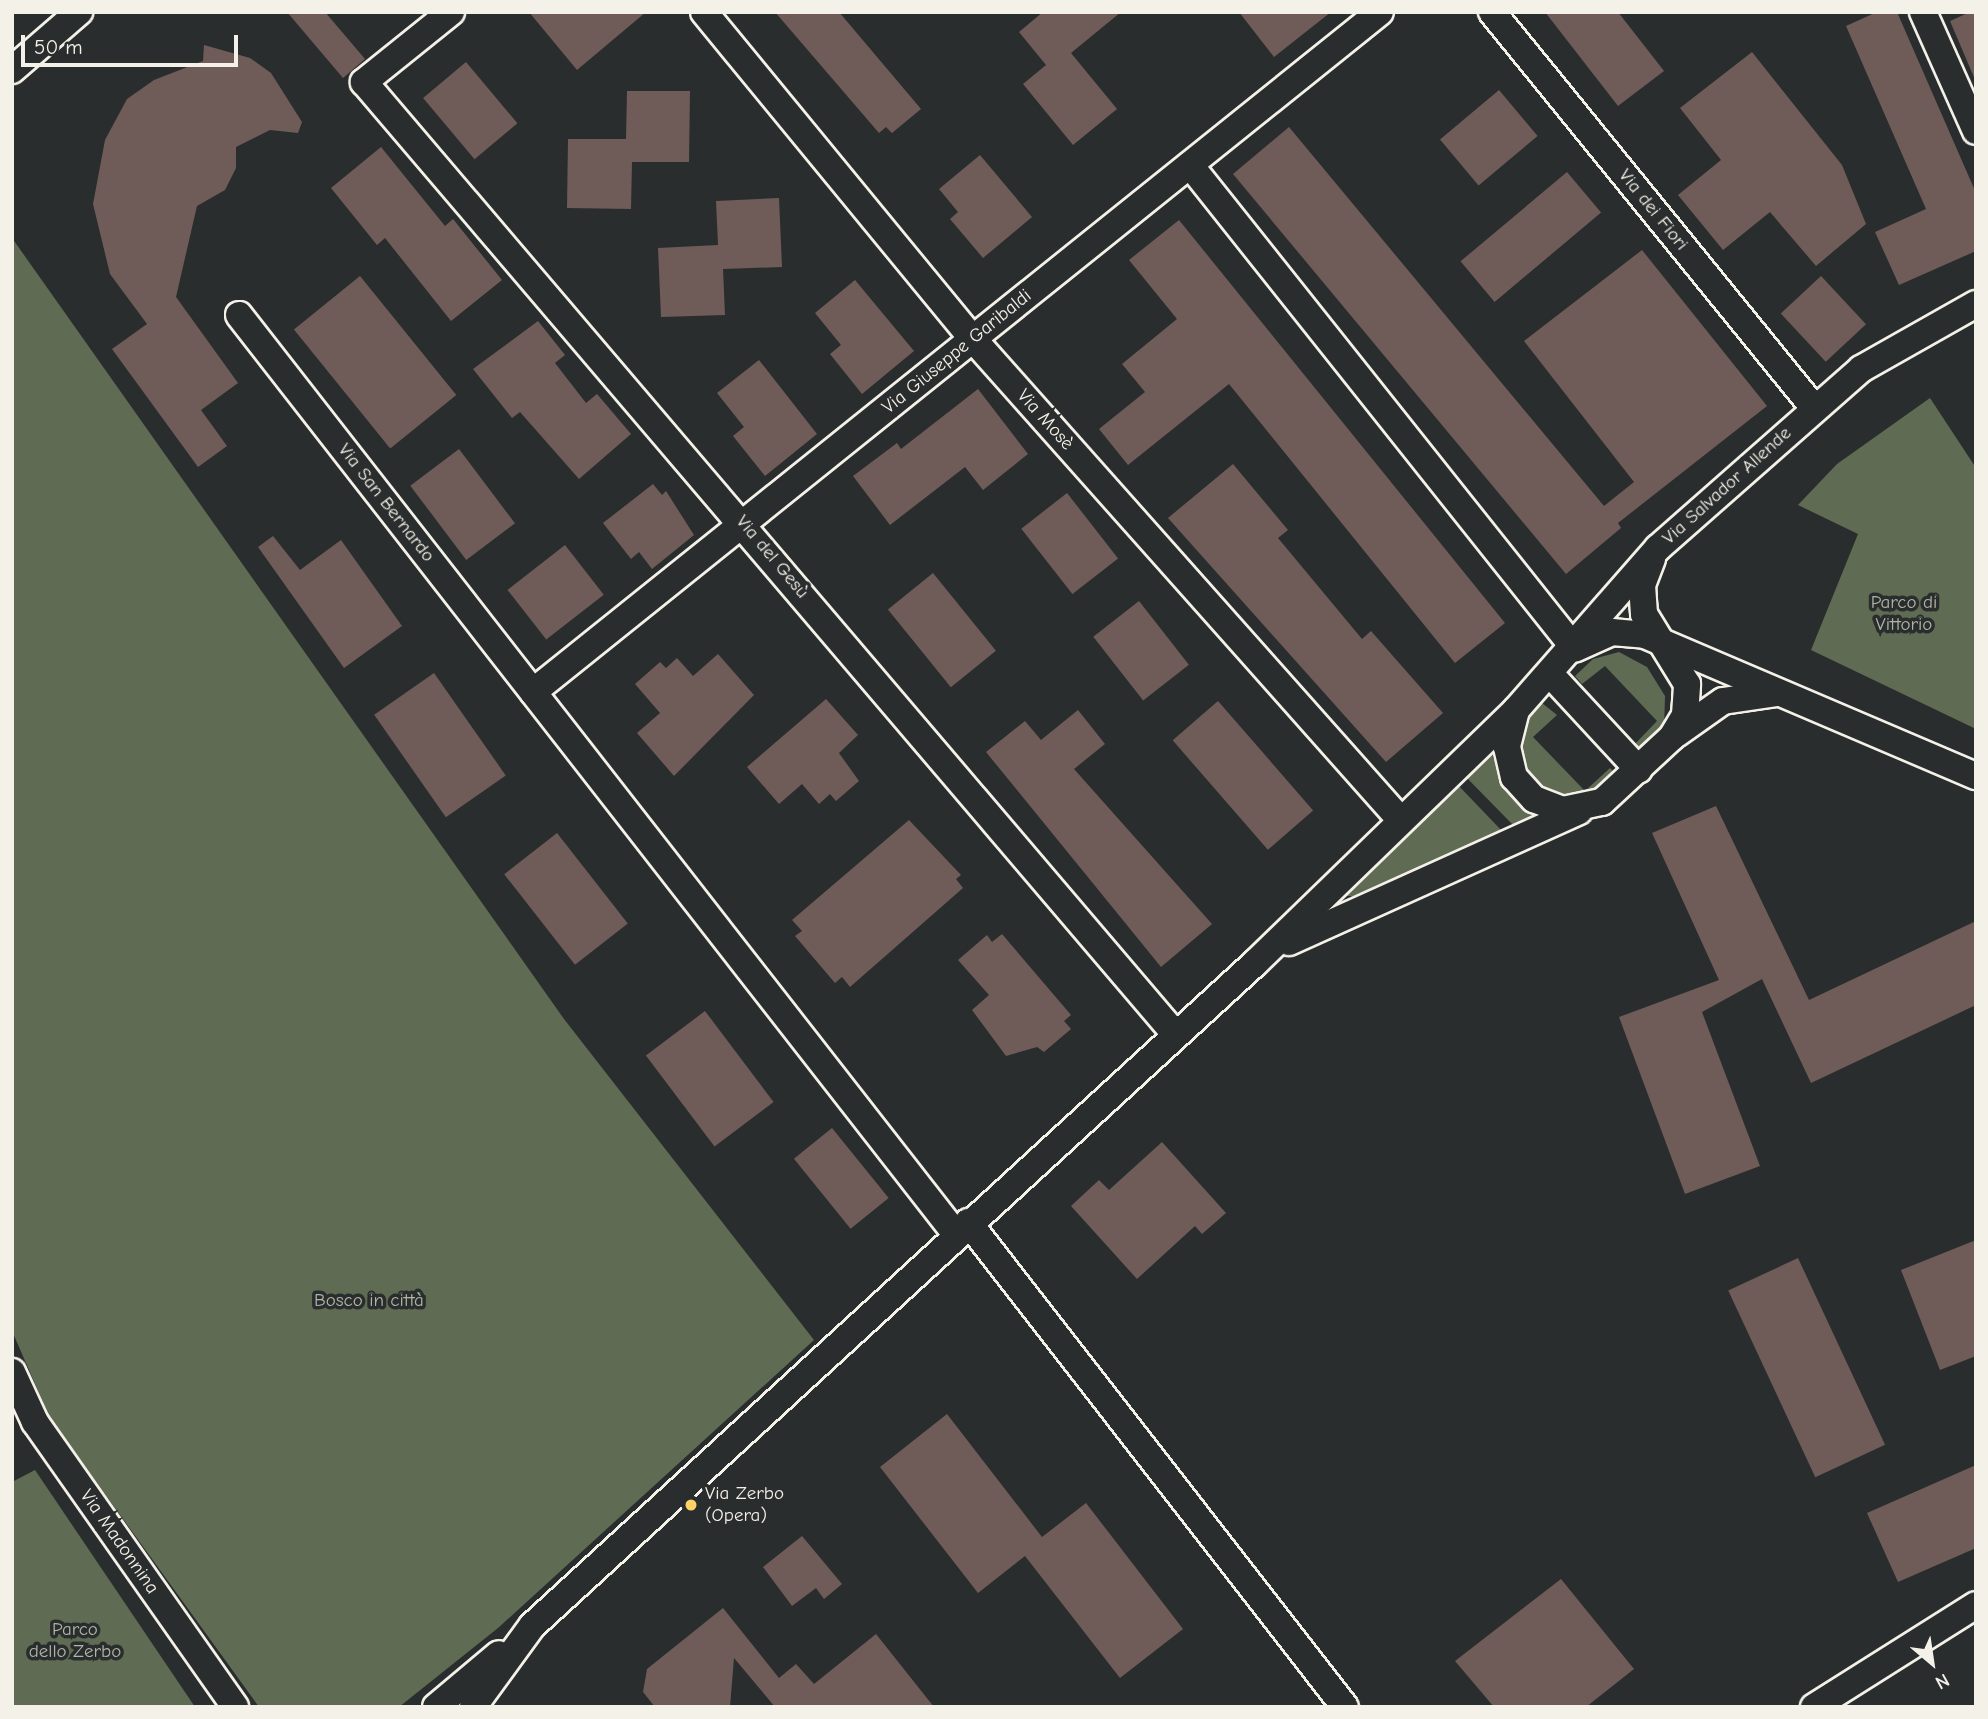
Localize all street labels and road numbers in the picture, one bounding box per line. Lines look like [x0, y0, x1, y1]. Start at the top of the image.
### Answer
street label: Via dei Fiori [1613, 165, 1693, 255]
street label: Via Giuseppe Garibaldi [878, 285, 1036, 419]
street label: Via Mosè [1012, 385, 1078, 455]
street label: Via Salvador Allende [1658, 422, 1796, 550]
street label: Via San Bernardo [333, 439, 439, 567]
street label: Via del Gesù [731, 511, 813, 603]
street label: Via Madonnina [75, 1485, 163, 1599]

